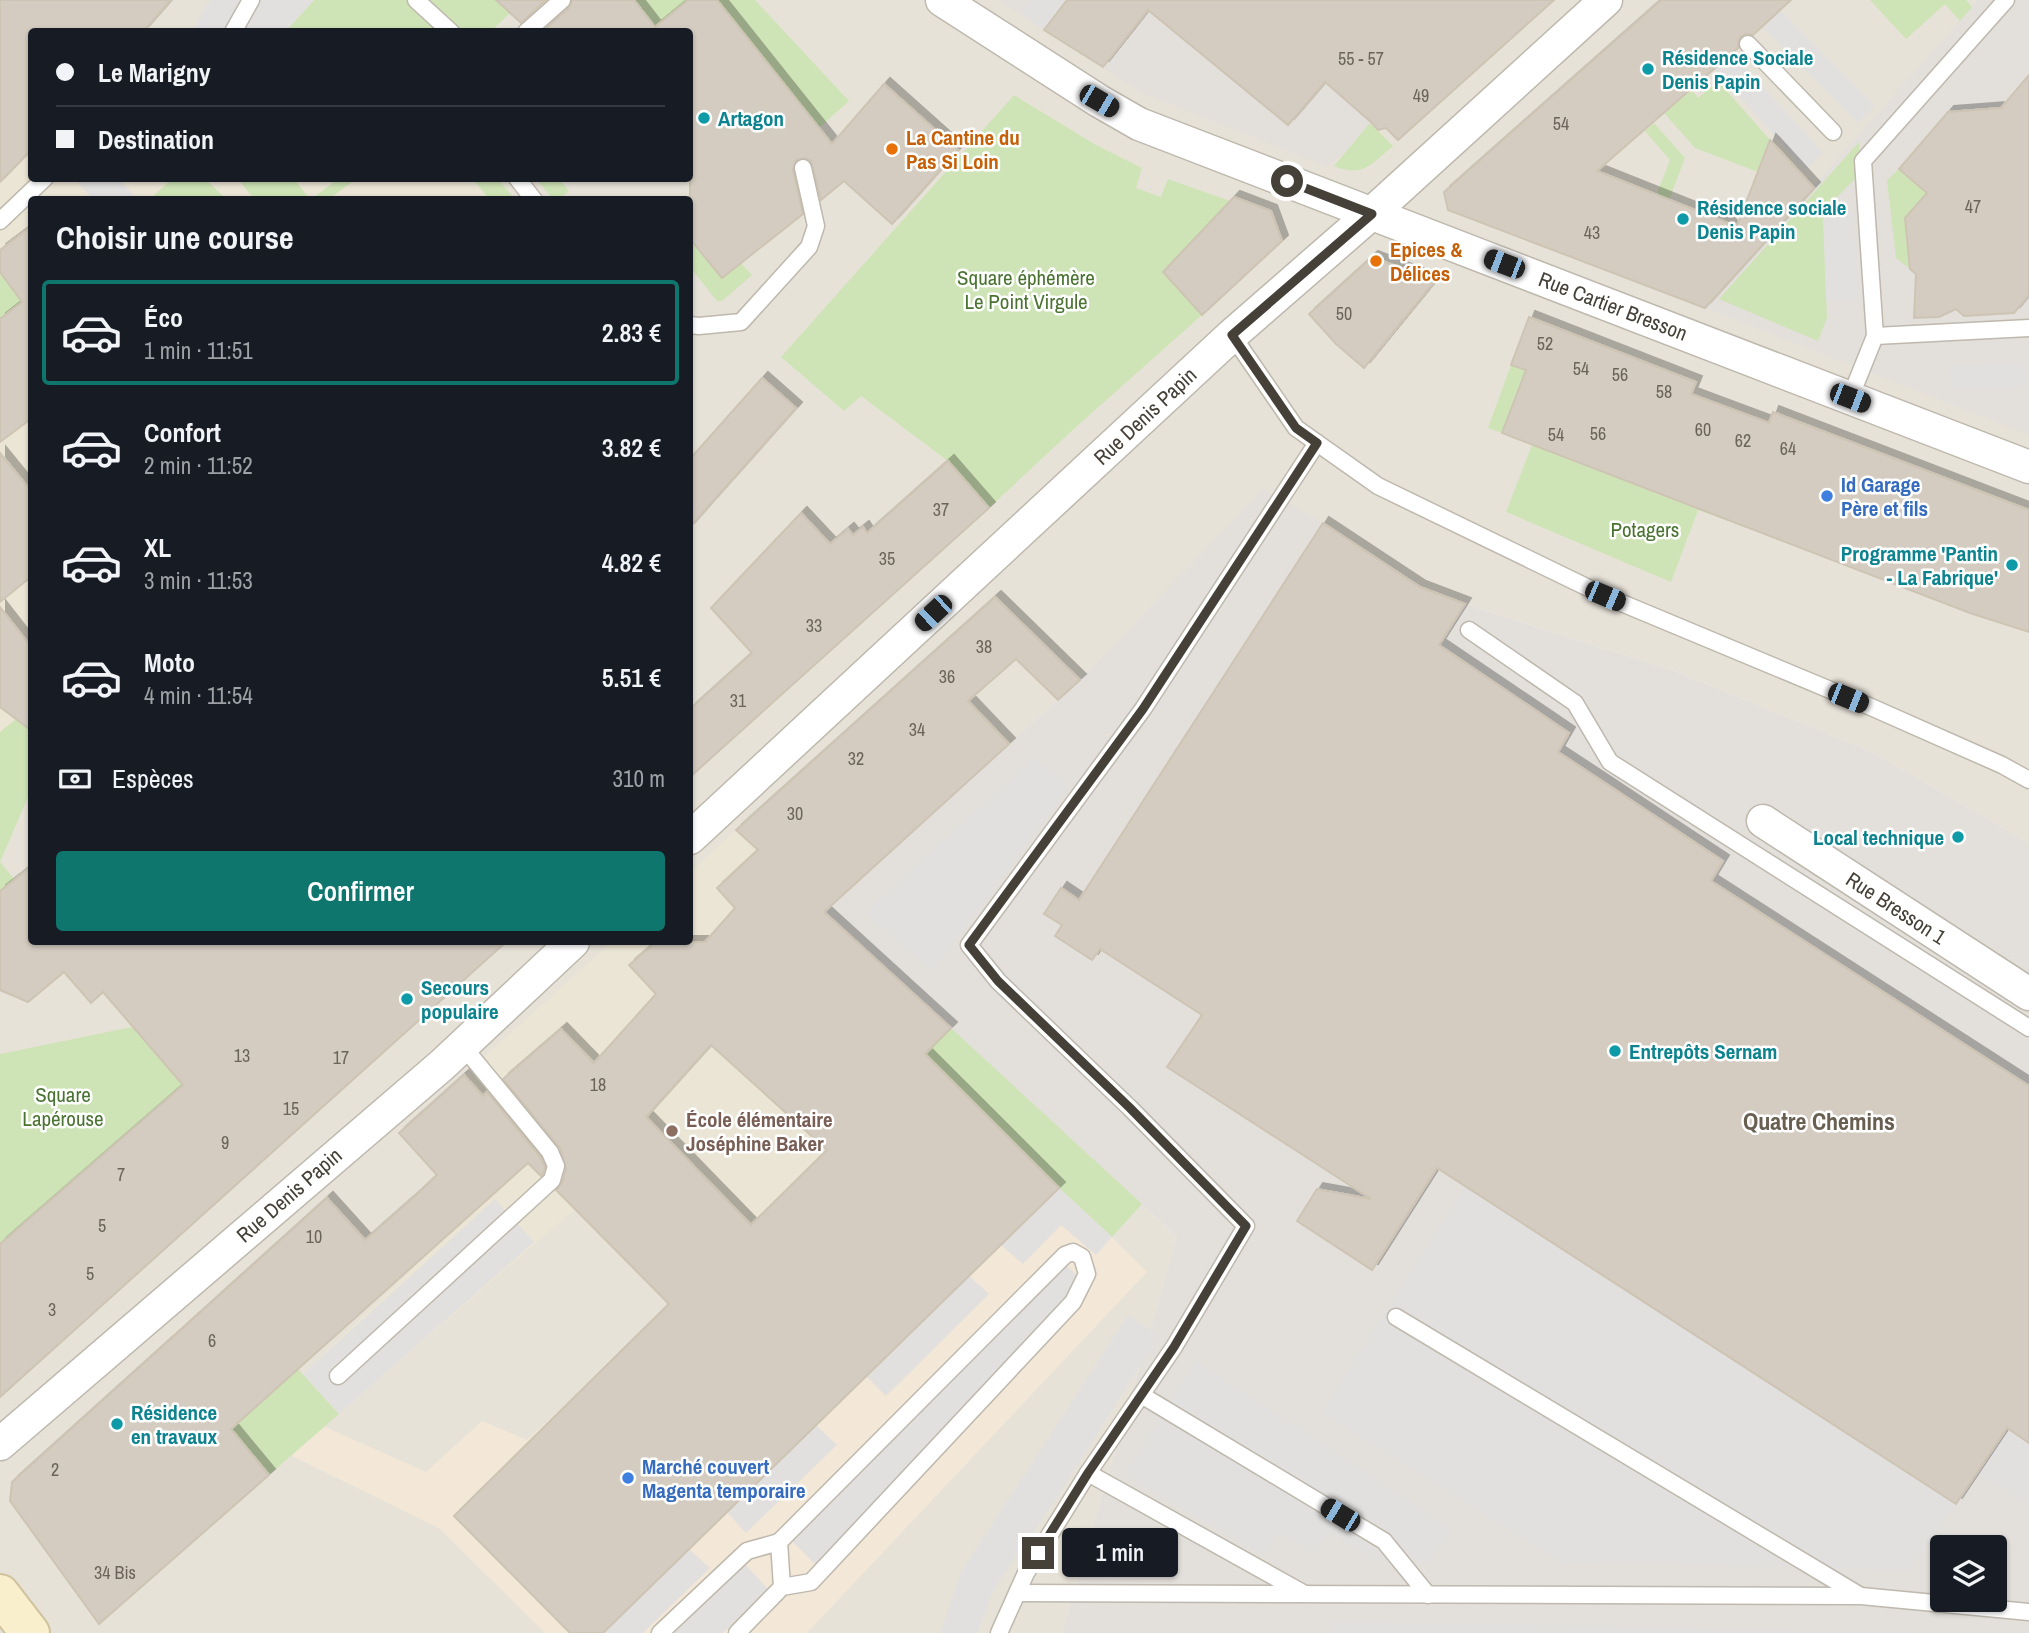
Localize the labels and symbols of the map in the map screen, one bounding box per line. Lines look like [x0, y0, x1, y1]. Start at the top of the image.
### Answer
place label: Résidence Sociale Denis Papin [1662, 43, 1813, 96]
house number: 55 - 57 [1338, 46, 1384, 71]
marker: Résidence Sociale Denis Papin [1640, 61, 1656, 77]
car [1076, 81, 1123, 121]
house number: 49 [1413, 83, 1429, 108]
place label: Artagon [718, 104, 784, 133]
marker: Artagon [696, 110, 712, 126]
house number: 54 [1553, 111, 1569, 136]
place label: La Cantine du Pas Si Loin [906, 123, 1020, 176]
marker: La Cantine du Pas Si Loin [884, 141, 900, 157]
route start [1271, 165, 1303, 197]
place label: Résidence sociale Denis Papin [1697, 193, 1846, 246]
house number: 47 [1965, 194, 1981, 219]
marker: Résidence sociale Denis Papin [1675, 211, 1691, 227]
house number: 43 [1584, 220, 1600, 245]
place label: Epices & Délices [1390, 235, 1463, 288]
car [1481, 247, 1528, 281]
marker: Epices & Délices [1368, 253, 1384, 269]
park label: Square éphémère Le Point Virgule [957, 263, 1095, 316]
street label: Rue Cartier Bresson [1535, 264, 1691, 348]
house number: 50 [1336, 301, 1352, 326]
house number: 52 [1537, 331, 1553, 356]
house number: 54 [1573, 356, 1589, 381]
street label: Rue Denis Papin [1087, 361, 1203, 471]
house number: 56 [1612, 362, 1628, 387]
house number: 58 [1656, 379, 1672, 404]
car [1827, 381, 1874, 415]
house number: 60 [1695, 417, 1711, 442]
house number: 56 [1590, 421, 1606, 446]
house number: 54 [1548, 422, 1564, 447]
house number: 62 [1735, 428, 1751, 453]
house number: 64 [1780, 436, 1796, 461]
place label: Id Garage Père et fils [1841, 470, 1928, 523]
marker: Id Garage Père et fils [1819, 488, 1835, 504]
house number: 37 [933, 497, 949, 522]
park label: Potagers [1611, 515, 1679, 544]
place label: Programme 'Pantin - La Fabrique' [1841, 539, 1998, 592]
house number: 35 [879, 546, 895, 571]
marker: Programme 'Pantin - La Fabrique' [2004, 557, 2020, 573]
car [1582, 578, 1629, 614]
car [911, 591, 956, 635]
house number: 33 [806, 613, 822, 638]
house number: 38 [976, 634, 992, 659]
house number: 36 [939, 664, 955, 689]
car [1825, 680, 1872, 716]
house number: 31 [730, 688, 747, 713]
house number: 34 [909, 717, 925, 742]
house number: 32 [848, 746, 864, 771]
house number: 30 [787, 801, 803, 826]
place label: Local technique [1813, 823, 1944, 852]
marker: Local technique [1950, 829, 1966, 845]
street label: Rue Bresson 1 [1840, 865, 1952, 951]
place label: Secours populaire [421, 973, 499, 1026]
marker: Secours populaire [399, 991, 415, 1007]
place label: Entrepôts Sernam [1629, 1037, 1777, 1066]
house number: 13 [234, 1043, 250, 1068]
marker: Entrepôts Sernam [1607, 1043, 1623, 1059]
house number: 17 [333, 1045, 349, 1070]
house number: 18 [590, 1072, 606, 1097]
park label: Square Lapérouse [22, 1080, 104, 1133]
house number: 15 [283, 1096, 299, 1121]
place label: École élémentaire Joséphine Baker [686, 1105, 832, 1158]
district label: Quatre Chemins [1743, 1105, 1895, 1137]
marker: École élémentaire Joséphine Baker [664, 1123, 680, 1139]
house number: 9 [221, 1130, 229, 1155]
street label: Rue Denis Papin [230, 1141, 348, 1249]
house number: 7 [117, 1162, 125, 1187]
house number: 5 [98, 1213, 106, 1238]
house number: 10 [306, 1224, 322, 1249]
house number: 5 [86, 1261, 94, 1286]
house number: 3 [48, 1297, 56, 1322]
house number: 6 [208, 1328, 216, 1353]
place label: Résidence en travaux [131, 1398, 218, 1451]
marker: Résidence en travaux [109, 1416, 125, 1432]
place label: Marché couvert Magenta temporaire [642, 1452, 806, 1505]
house number: 2 [51, 1457, 59, 1482]
marker: Marché couvert Magenta temporaire [620, 1470, 636, 1486]
car [1317, 1495, 1364, 1535]
callout: 1 min [1062, 1528, 1178, 1578]
route end [1022, 1537, 1054, 1569]
house number: 34 Bis [94, 1560, 136, 1585]

